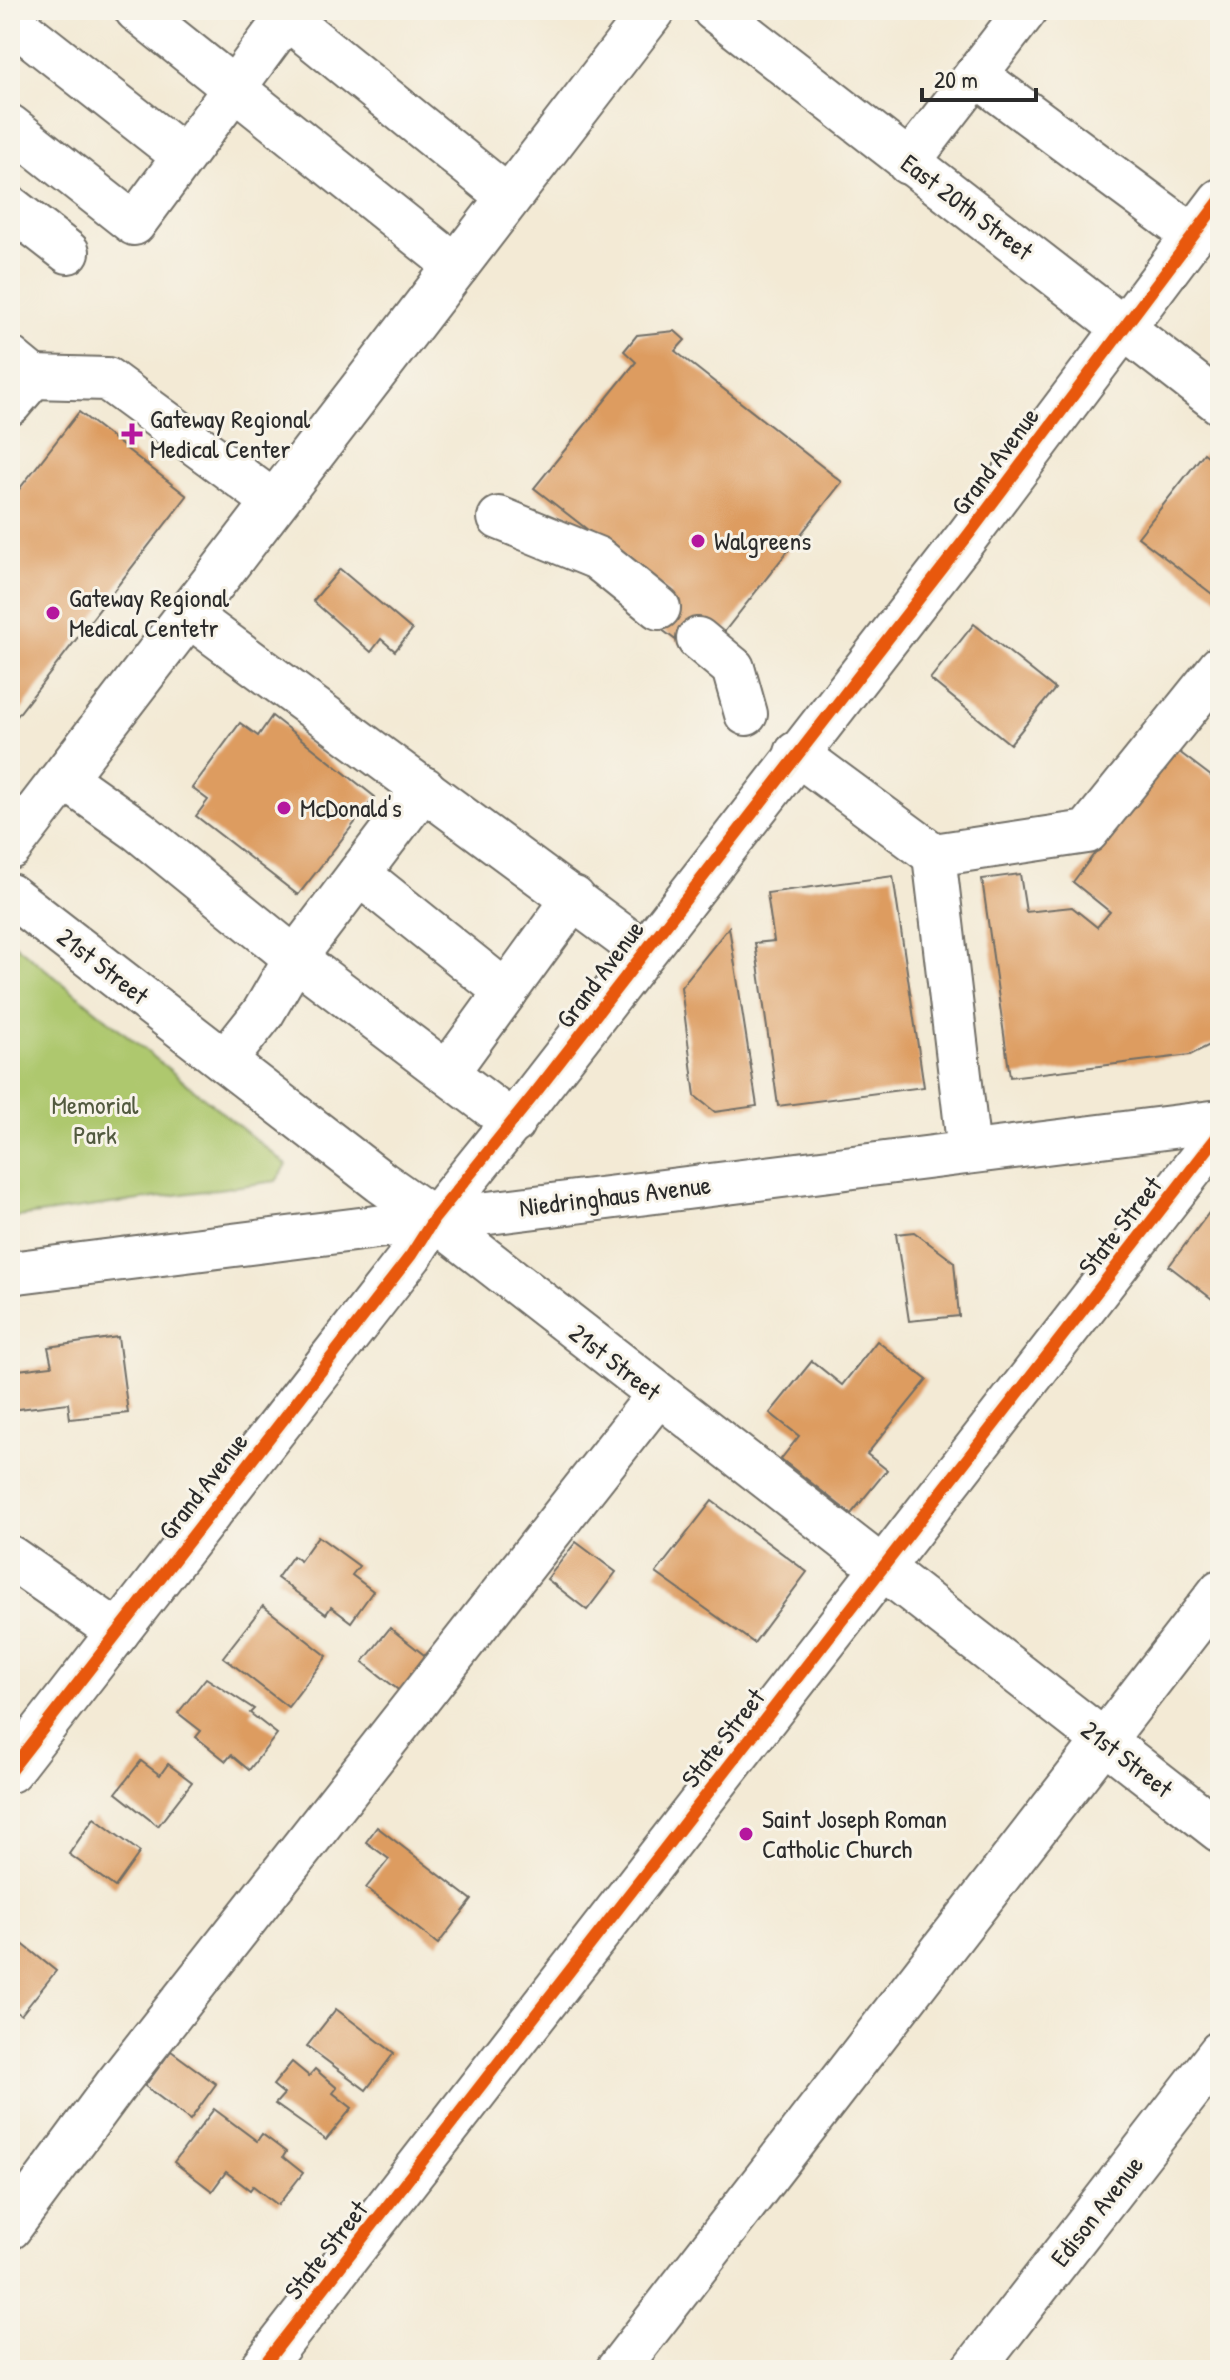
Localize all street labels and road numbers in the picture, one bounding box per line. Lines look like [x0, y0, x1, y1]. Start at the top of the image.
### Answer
street label: East 20th Street [894, 145, 1041, 268]
street label: Grand Avenue [943, 400, 1047, 522]
street label: Grand Avenue [548, 913, 652, 1035]
street label: 21st Street [50, 919, 157, 1013]
street label: Niedringhaus Avenue [517, 1166, 713, 1225]
street label: State Street [1070, 1168, 1170, 1283]
street label: 21st Street [562, 1315, 669, 1409]
street label: Grand Avenue [150, 1425, 255, 1546]
street label: State Street [673, 1680, 773, 1795]
street label: 21st Street [1074, 1712, 1181, 1806]
street label: Edison Avenue [1042, 2148, 1151, 2273]
street label: State Street [276, 2192, 376, 2307]

